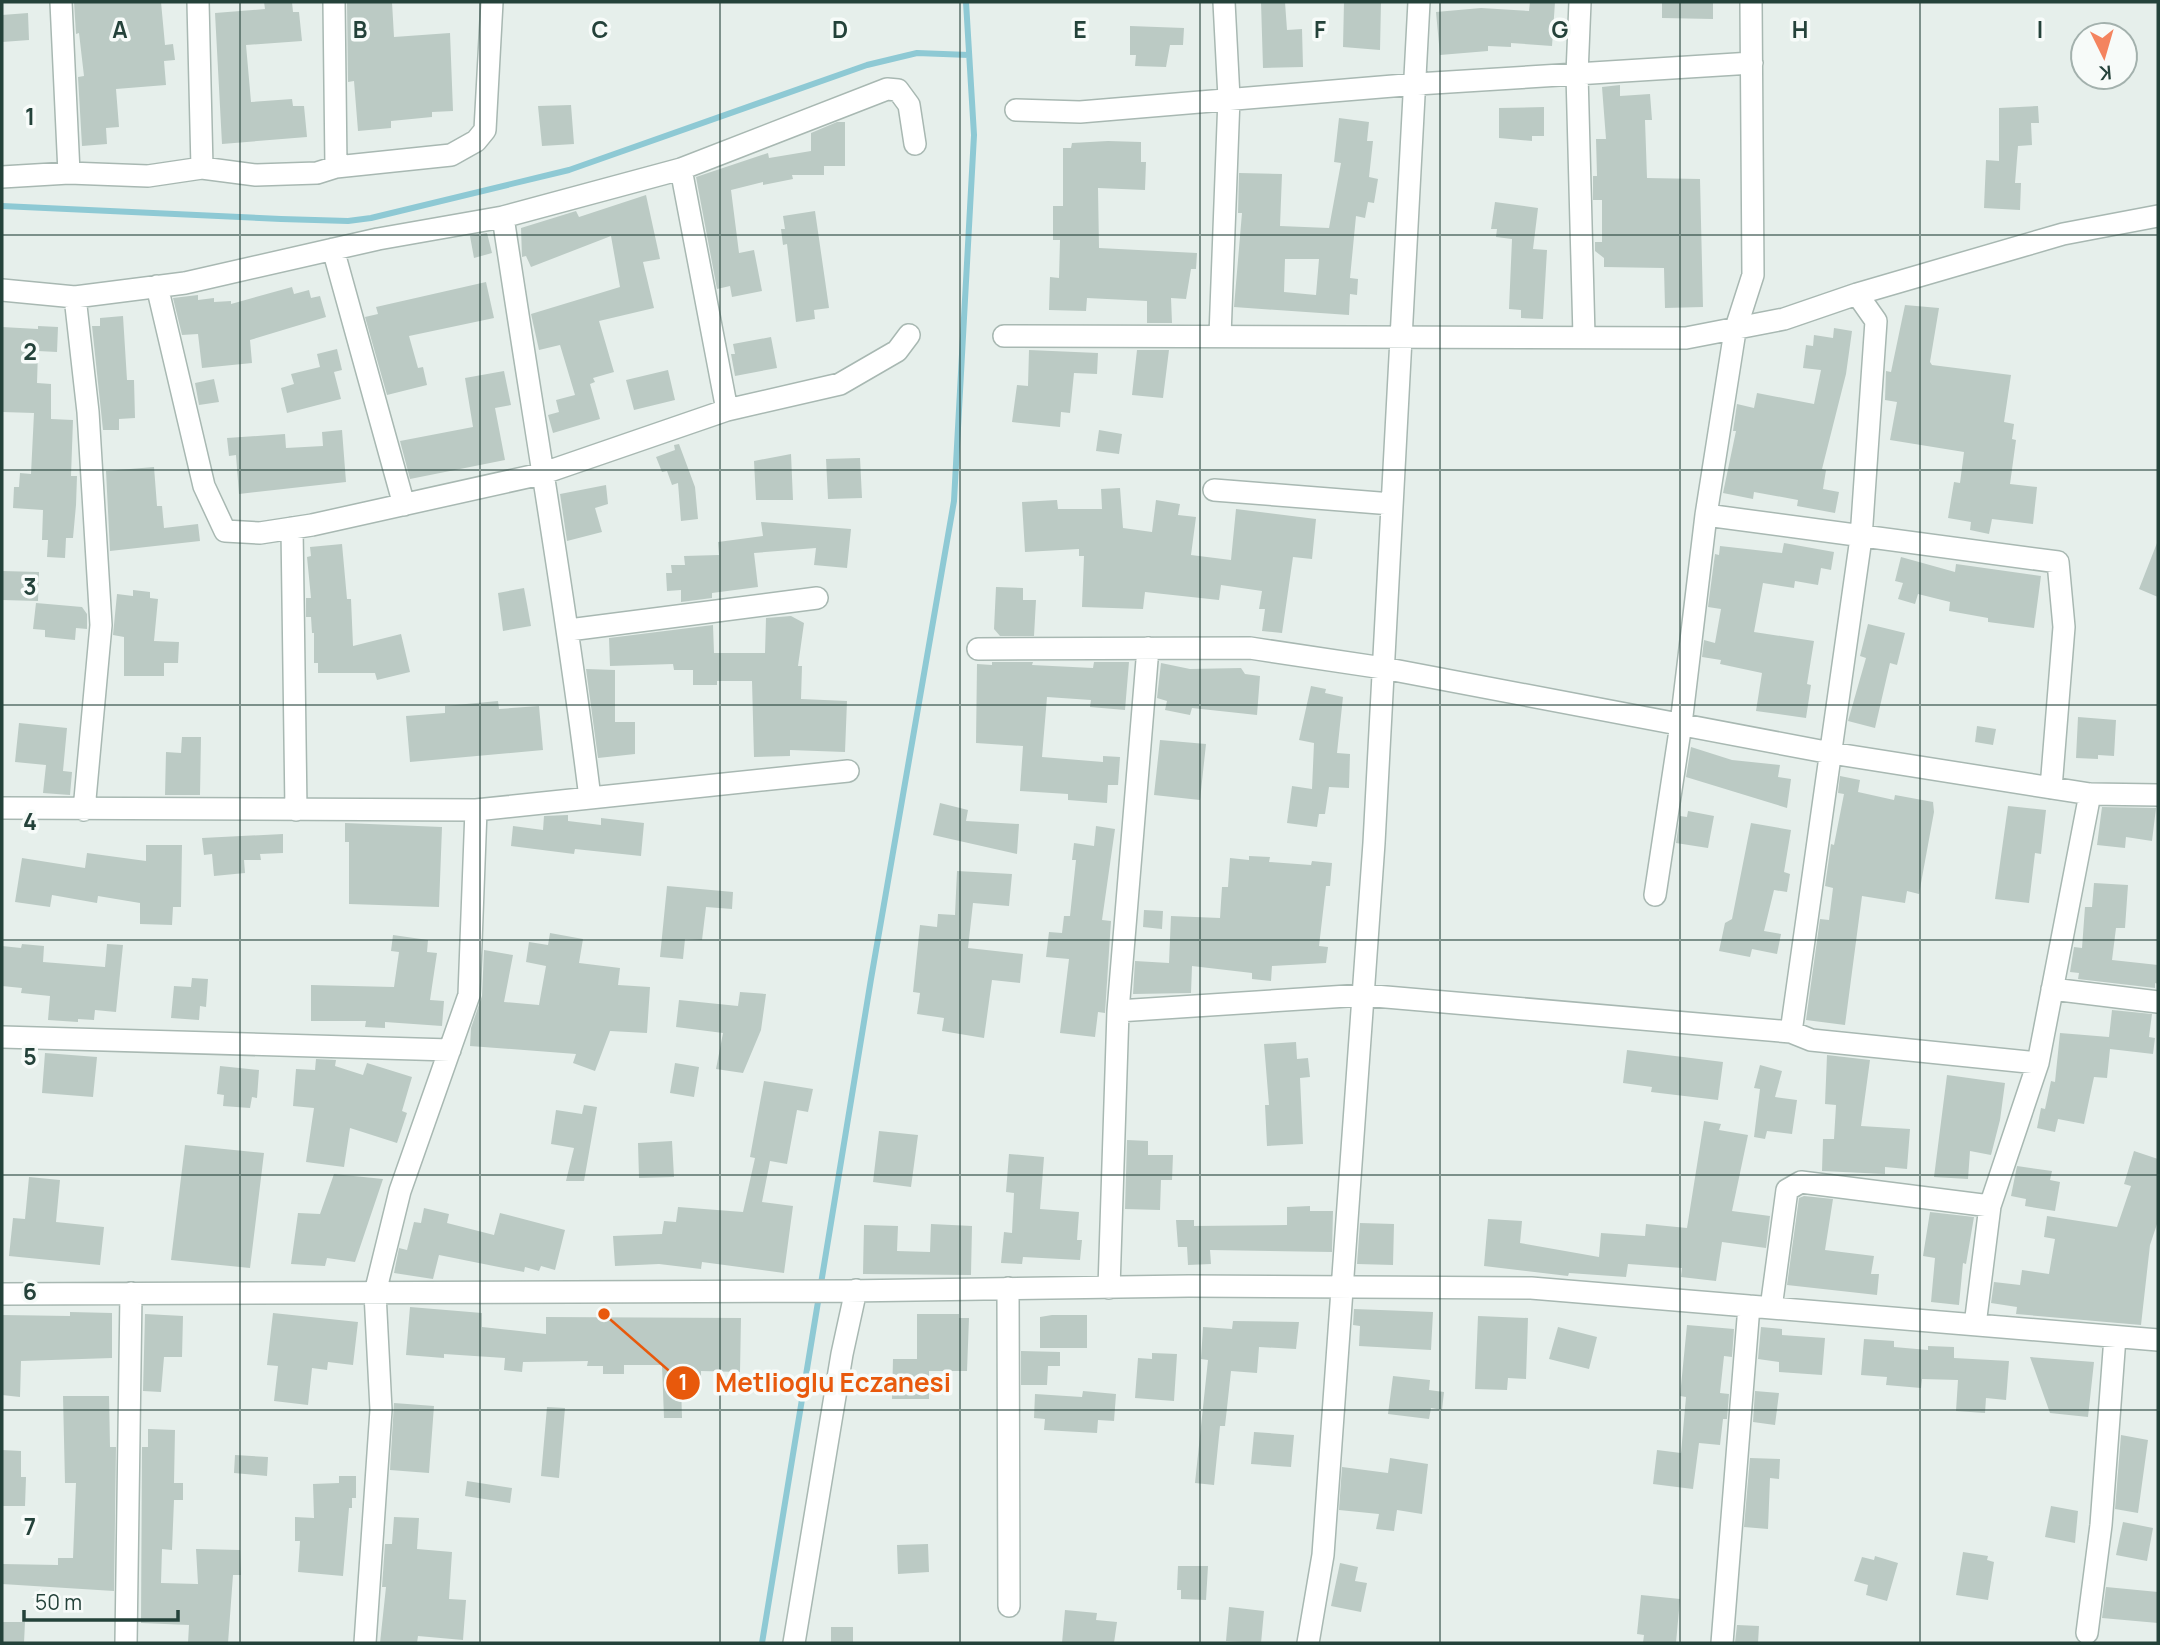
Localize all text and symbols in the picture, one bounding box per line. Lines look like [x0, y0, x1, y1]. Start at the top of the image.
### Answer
text: A [112, 13, 128, 45]
text: B [353, 13, 367, 45]
text: C [592, 13, 609, 45]
text: D [832, 13, 848, 45]
text: E [1073, 13, 1087, 45]
text: F [1314, 13, 1326, 45]
text: G [1552, 13, 1569, 45]
text: H [1792, 13, 1808, 45]
text: I [2037, 13, 2043, 45]
north arrow [2069, 21, 2139, 91]
text: K [2098, 59, 2113, 86]
text: 1 [25, 100, 35, 132]
text: 2 [23, 335, 37, 367]
text: 3 [23, 570, 37, 602]
text: 4 [23, 805, 37, 837]
text: 5 [23, 1040, 37, 1072]
text: 6 [23, 1275, 37, 1307]
callout: Metlioglu Eczanesi [666, 1359, 964, 1406]
text: Metlioglu Eczanesi [715, 1364, 951, 1400]
text: 1 [678, 1368, 688, 1396]
text: 7 [24, 1510, 36, 1542]
scale bar [24, 1578, 178, 1622]
text: 50 m [35, 1588, 82, 1616]

